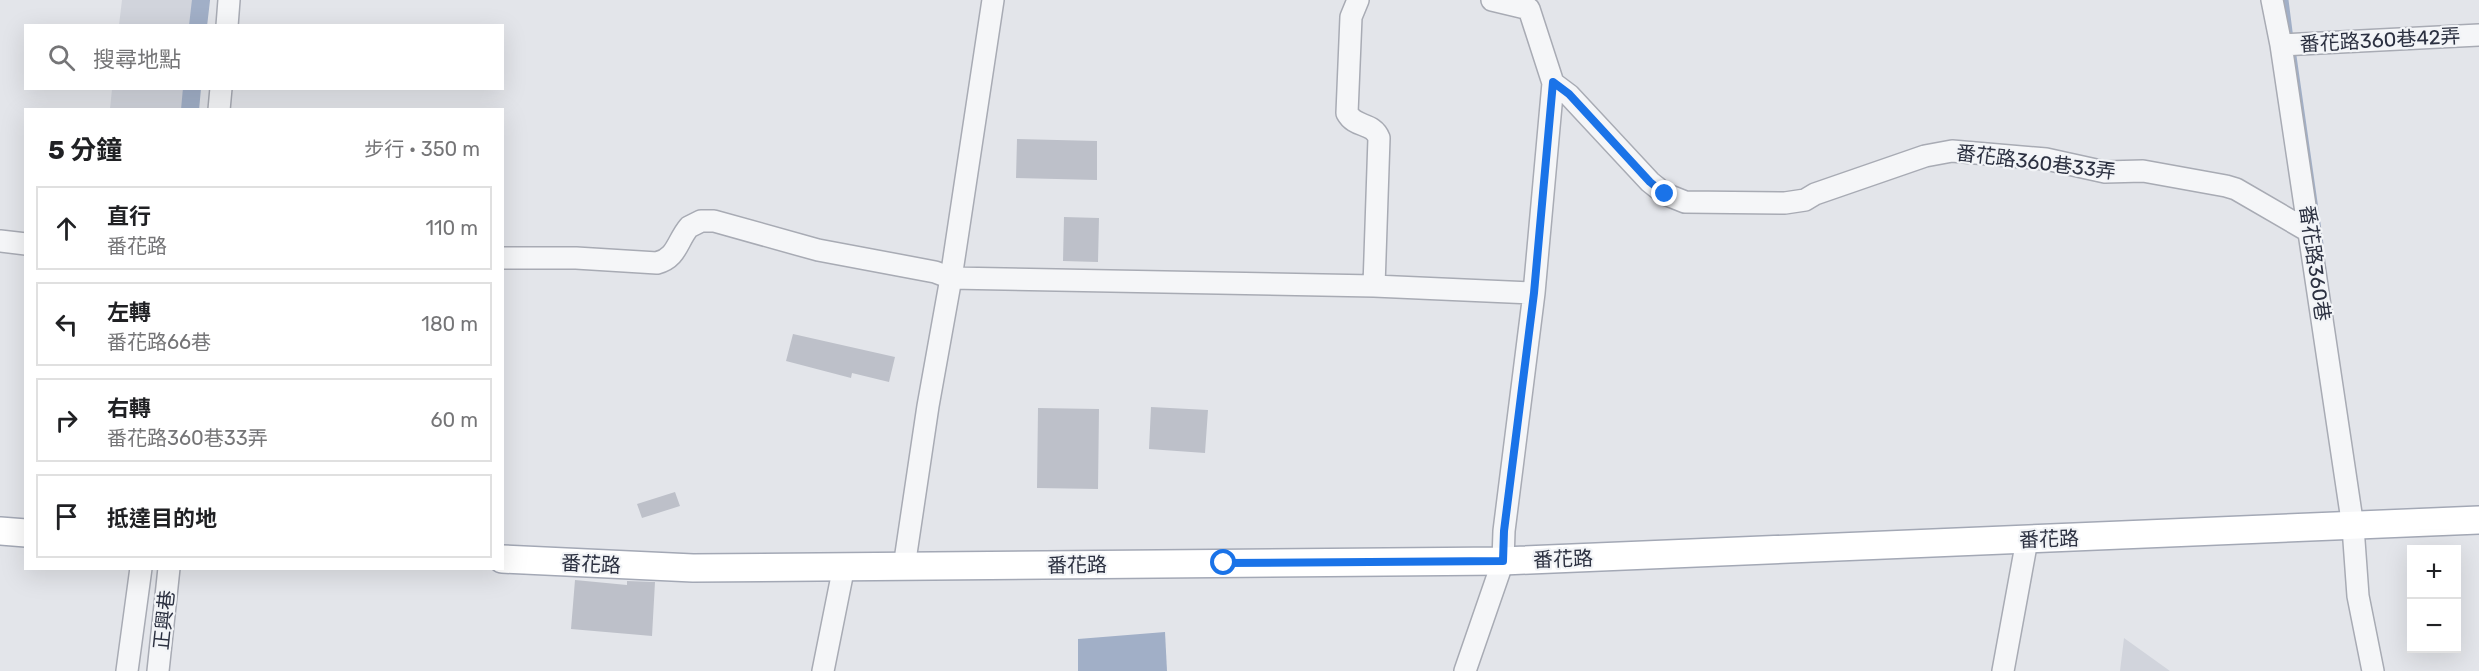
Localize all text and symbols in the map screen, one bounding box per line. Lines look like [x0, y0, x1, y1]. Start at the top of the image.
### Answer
search box [24, 24, 504, 90]
street label: 番花路360巷42弄 [2299, 24, 2461, 56]
icon: search [45, 41, 78, 74]
text: 搜尋地點 [93, 46, 181, 73]
text: 5 分鐘 [48, 135, 122, 166]
text: 步行 · 350 m [364, 137, 480, 161]
street label: 番花路360巷33弄 [1955, 140, 2117, 184]
route end [1651, 180, 1677, 206]
text: 直行 [107, 203, 151, 230]
street label: 番花路360巷 [2295, 204, 2335, 322]
icon: ahead [50, 212, 83, 245]
text: 110 m [426, 216, 478, 240]
text: 番花路 [107, 234, 167, 258]
text: 左轉 [107, 299, 151, 326]
icon: left [50, 308, 83, 341]
text: 180 m [421, 312, 478, 336]
text: 番花路66巷 [107, 330, 211, 354]
text: 右轉 [107, 395, 151, 422]
icon: right [50, 404, 83, 437]
text: 60 m [431, 408, 478, 432]
text: 番花路360巷33弄 [107, 426, 268, 450]
icon: arrive [50, 500, 83, 533]
text: 抵達目的地 [107, 505, 217, 532]
street label: 番花路 [2019, 526, 2079, 552]
map controls [2407, 545, 2461, 653]
button: + [2407, 545, 2461, 599]
street label: 番花路 [1533, 546, 1593, 572]
route start [1210, 549, 1236, 575]
street label: 番花路 [560, 550, 622, 578]
street label: 番花路 [1047, 552, 1107, 578]
street label: 正興巷 [149, 589, 179, 651]
button: − [2407, 599, 2461, 653]

